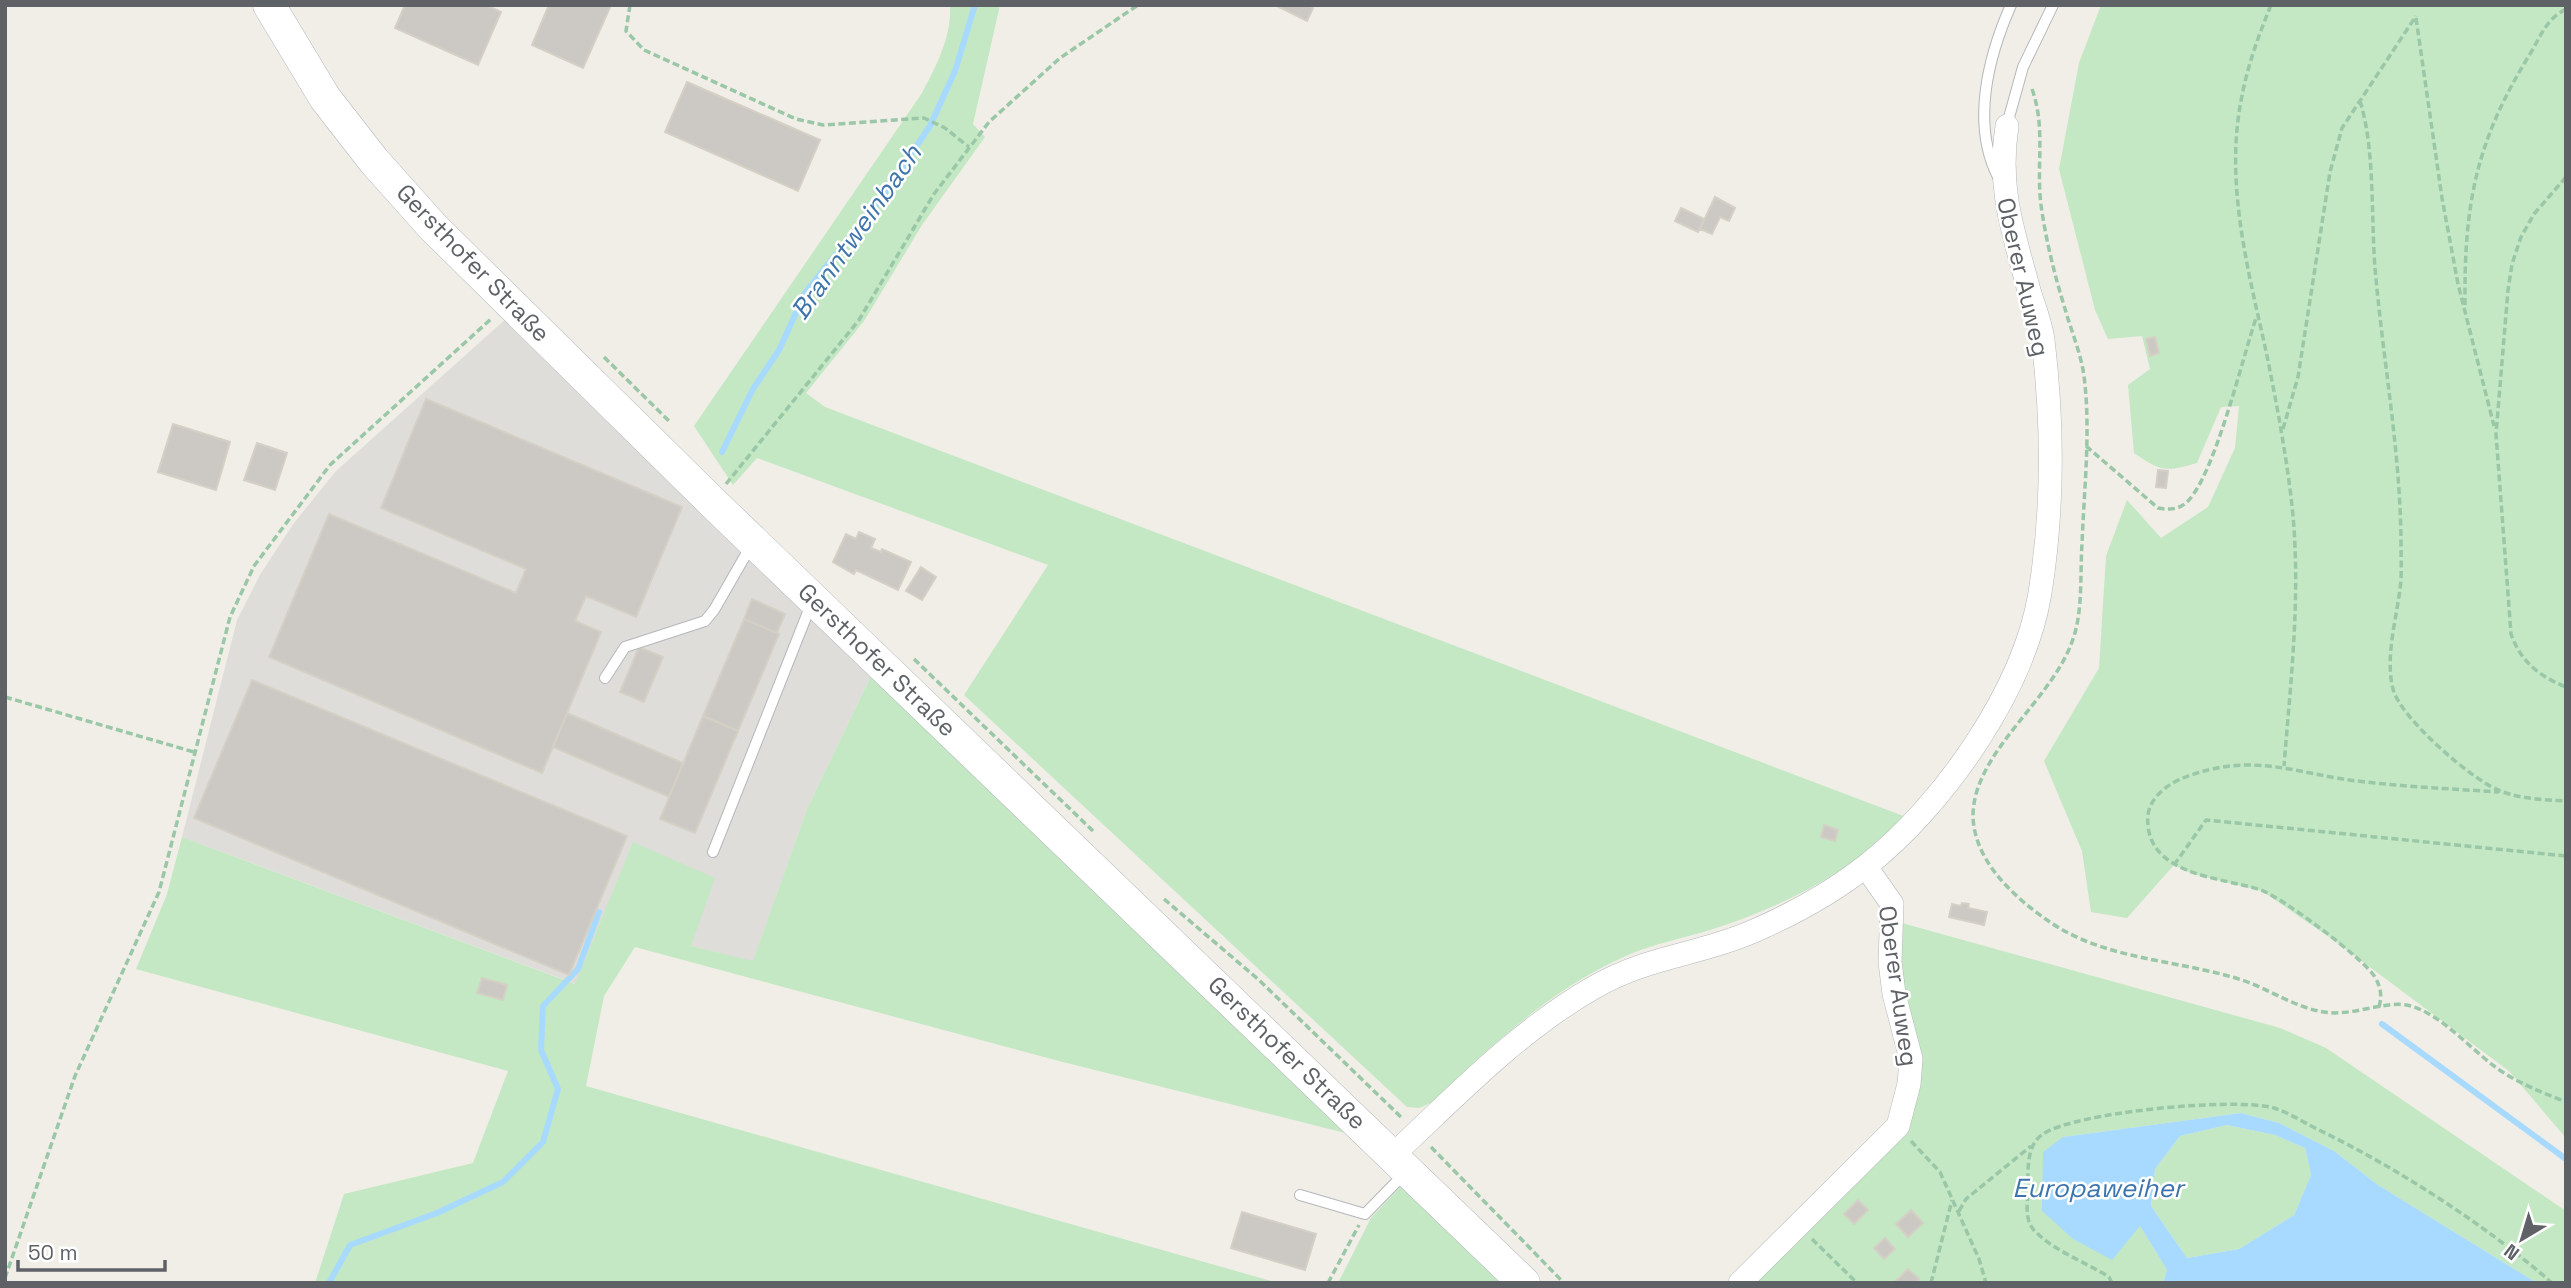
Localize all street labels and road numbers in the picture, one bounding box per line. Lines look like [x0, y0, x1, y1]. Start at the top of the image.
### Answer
street label: Gersthofer Straße [390, 177, 557, 348]
street label: Oberer Auweg [1990, 195, 2057, 359]
street label: Gersthofer Straße [792, 576, 963, 743]
street label: Oberer Auweg [1872, 904, 1925, 1068]
street label: Gersthofer Straße [1202, 969, 1373, 1136]

